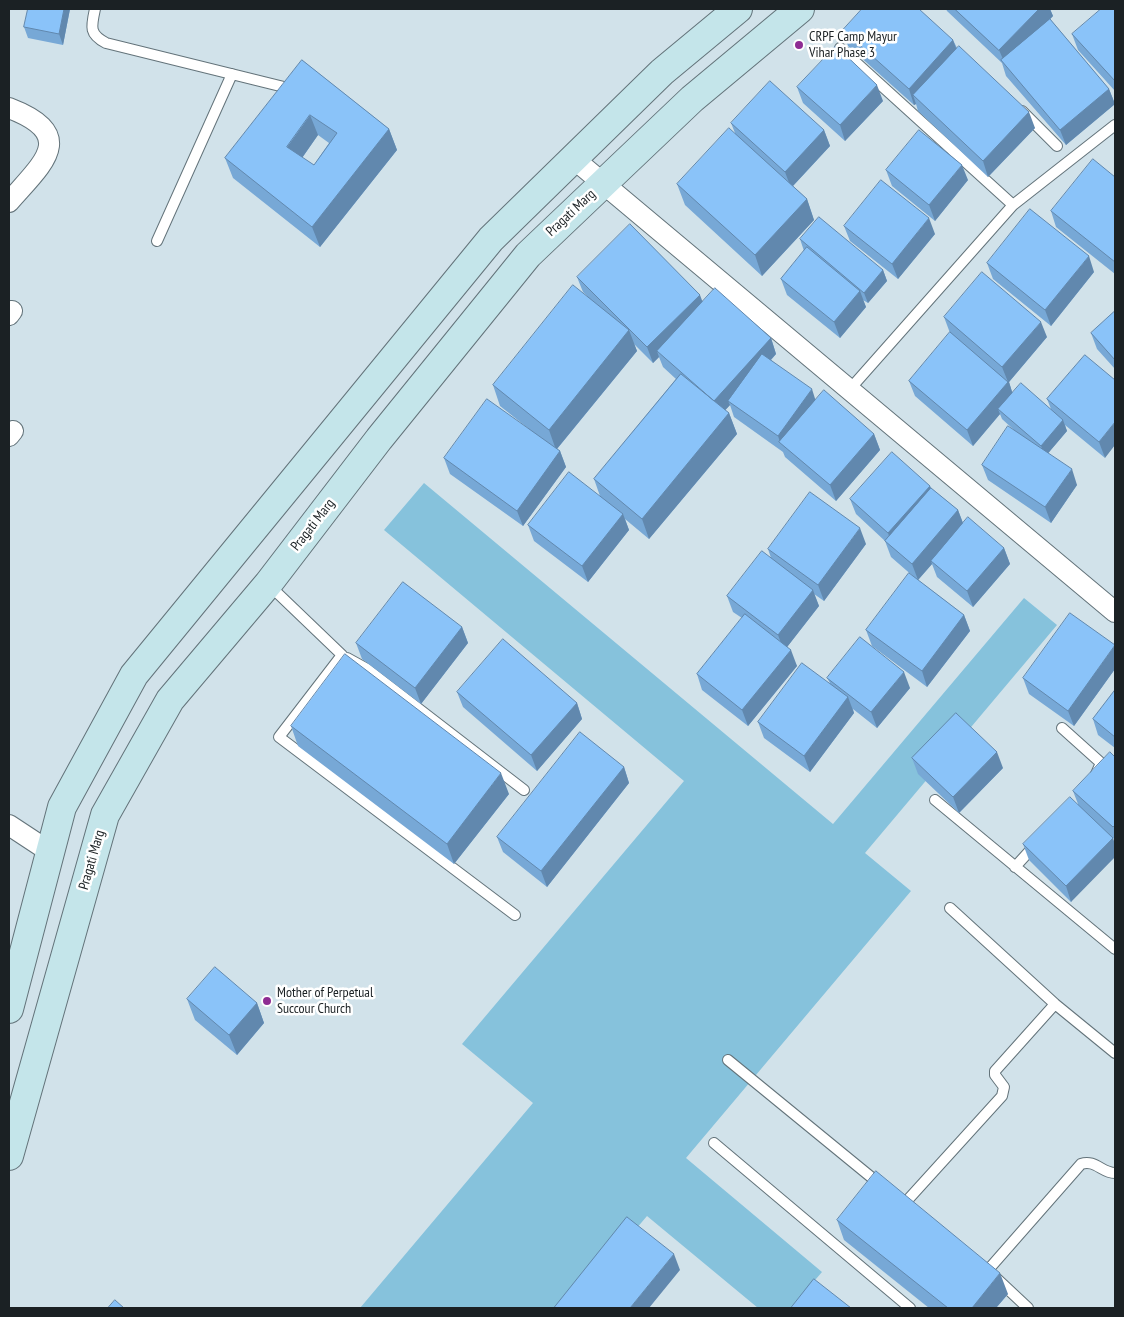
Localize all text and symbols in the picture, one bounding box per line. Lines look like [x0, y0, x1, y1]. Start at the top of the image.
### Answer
place label: CRPF Camp Mayur Vihar Phase 3 [809, 29, 897, 62]
marker: CRPF Camp Mayur Vihar Phase 3 [793, 39, 805, 51]
street label: Pragati Marg [543, 186, 599, 240]
street label: Pragati Marg [288, 496, 338, 554]
street label: Pragati Marg [75, 828, 109, 892]
place label: Mother of Perpetual Succour Church [277, 985, 373, 1018]
marker: Mother of Perpetual Succour Church [261, 995, 273, 1007]

